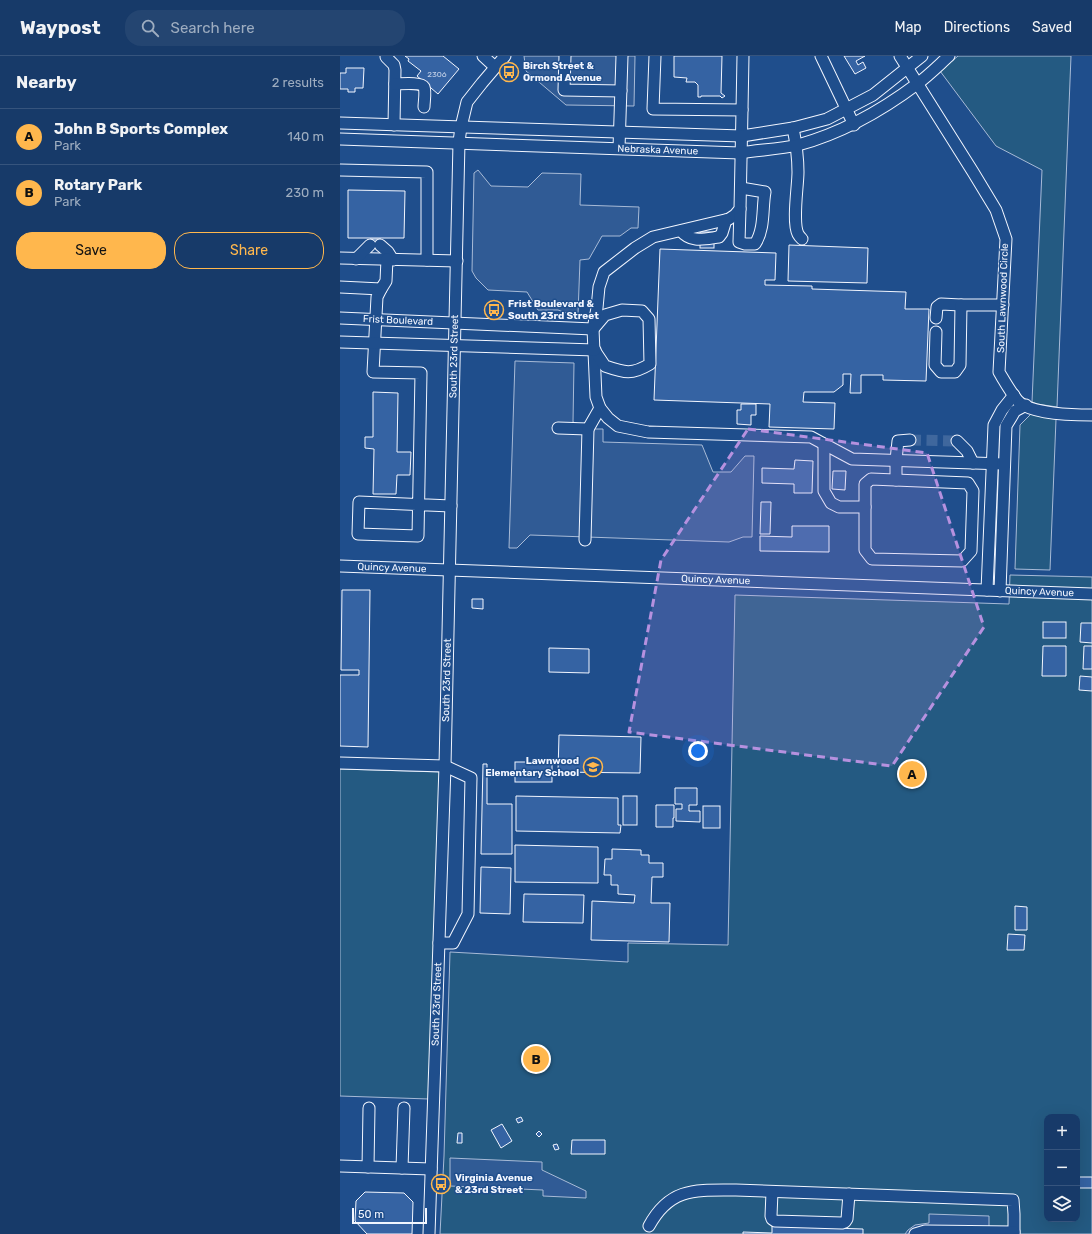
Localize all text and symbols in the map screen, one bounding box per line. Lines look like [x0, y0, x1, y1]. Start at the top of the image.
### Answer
search box [125, 10, 405, 46]
text: Waypost [20, 16, 101, 39]
icon: search [139, 17, 161, 39]
text: Search here [171, 19, 255, 37]
text: Map [895, 19, 922, 36]
text: Directions [944, 19, 1010, 36]
text: Saved [1032, 19, 1072, 36]
place label: Birch Street & Ormond Avenue [523, 60, 602, 84]
bus stop icon: Birch Street & Ormond Avenue [498, 61, 520, 83]
house number: 2306 [427, 70, 447, 79]
text: Nearby [16, 72, 77, 92]
text: 2 results [272, 75, 324, 90]
text: John B Sports Complex [54, 120, 228, 138]
text: A [24, 129, 34, 144]
text: 140 m [287, 129, 324, 144]
text: Park [54, 138, 81, 153]
street label: Nebraska Avenue [617, 143, 699, 158]
text: Rotary Park [54, 176, 142, 194]
text: B [24, 185, 34, 200]
text: 230 m [286, 185, 324, 200]
text: Park [54, 194, 81, 209]
button: Save [16, 232, 166, 269]
button: Share [174, 232, 324, 269]
street label: South Lawnwood Circle [995, 243, 1011, 353]
place label: Frist Boulevard & South 23rd Street [508, 298, 599, 322]
bus stop icon: Frist Boulevard & South 23rd Street [483, 299, 505, 321]
street label: Frist Boulevard [363, 313, 433, 328]
street label: South 23rd Street [447, 314, 461, 398]
street label: Quincy Avenue [357, 561, 427, 575]
street label: Quincy Avenue [681, 573, 751, 587]
street label: Quincy Avenue [1005, 585, 1075, 599]
street label: South 23rd Street [440, 638, 454, 722]
your location [688, 741, 708, 761]
place label: Lawnwood Elementary School [485, 755, 579, 779]
school or university icon: Lawnwood Elementary School [582, 756, 604, 778]
pin: A [899, 759, 925, 789]
street label: South 23rd Street [429, 962, 444, 1046]
pin: B [523, 1044, 549, 1074]
map controls [1044, 1114, 1080, 1222]
button: + [1044, 1114, 1080, 1150]
button: − [1044, 1150, 1080, 1186]
place label: Virginia Avenue & 23rd Street [455, 1172, 533, 1196]
bus stop icon: Virginia Avenue & 23rd Street [430, 1173, 452, 1195]
button: layers [1044, 1186, 1080, 1222]
scale bar [352, 1206, 427, 1225]
text: 50 m [358, 1208, 384, 1221]

